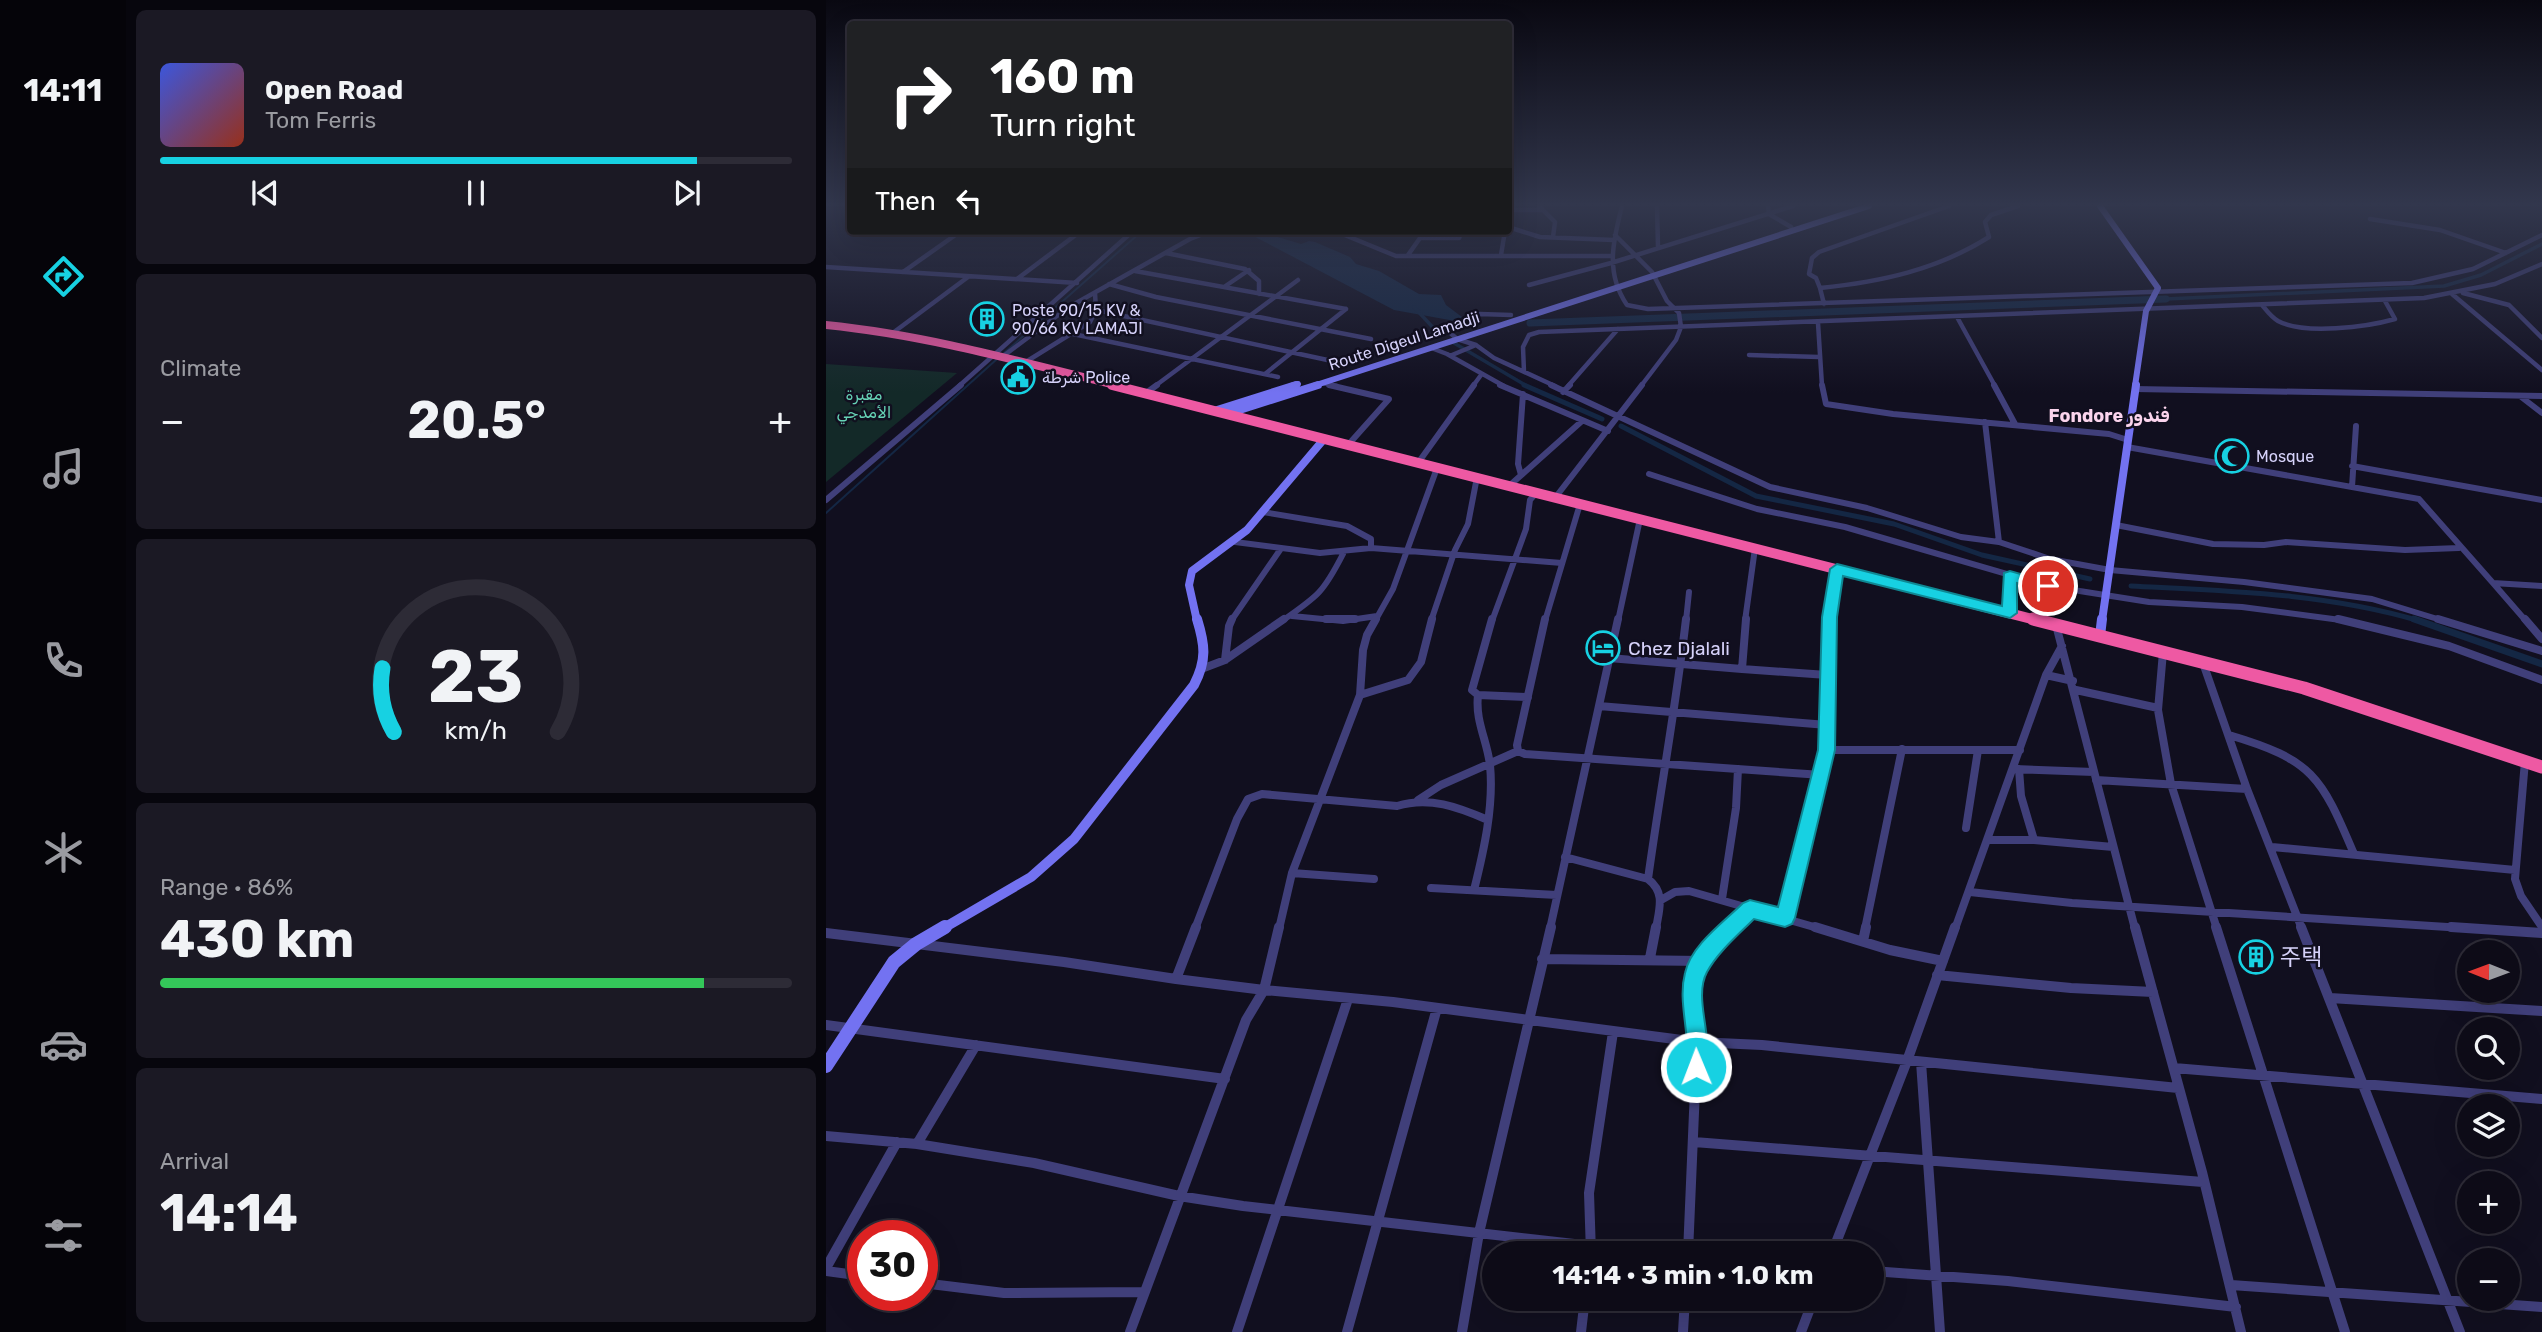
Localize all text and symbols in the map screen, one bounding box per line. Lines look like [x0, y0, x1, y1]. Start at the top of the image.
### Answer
text: 160 m [990, 47, 1135, 105]
icon: right [875, 49, 966, 140]
text: 14:11 [24, 71, 102, 109]
text: Open Road [265, 75, 403, 106]
text: Tom Ferris [265, 106, 376, 134]
text: Turn right [990, 106, 1135, 144]
icon: previous [246, 174, 284, 212]
icon: pause [457, 174, 495, 212]
icon: next [668, 174, 706, 212]
icon: left [950, 182, 988, 220]
text: Then [875, 186, 936, 217]
icon: directions [39, 252, 88, 301]
building icon: Poste 90/15 KV & 90/66 KV LAMAJI [968, 300, 1006, 338]
place label: Poste 90/15 KV & 90/66 KV LAMAJI [1012, 301, 1143, 338]
street label: Route Digeul Lamadji [1326, 308, 1482, 374]
text: Climate [160, 354, 241, 382]
public building icon: شرطة Police [999, 358, 1037, 396]
place label: شرطة Police [1042, 368, 1130, 388]
park label: مقبرة الأمدجي [837, 385, 891, 425]
text: 20.5° [407, 389, 546, 451]
text: − [160, 398, 185, 444]
text: + [768, 398, 792, 444]
district label: Fondore فندور [2048, 405, 2170, 427]
mosque icon: Mosque [2213, 437, 2251, 475]
icon: music [39, 444, 88, 493]
place label: Mosque [2256, 447, 2314, 466]
pin [2018, 556, 2078, 616]
icon: arrive [2029, 567, 2067, 605]
hotel icon: Chez Djalali [1584, 629, 1622, 667]
text: 23 [428, 634, 524, 720]
icon: phone [39, 636, 88, 685]
place label: Chez Djalali [1628, 637, 1730, 660]
text: km/h [445, 716, 507, 745]
icon: climate [39, 828, 88, 877]
text: Range · 86% [160, 873, 293, 901]
text: 430 km [160, 908, 354, 970]
building icon: 주택 [2237, 938, 2275, 976]
north arrow [2457, 940, 2520, 1003]
map controls [2457, 940, 2520, 1311]
place label: 주택 [2280, 943, 2322, 971]
button: search [2457, 1017, 2520, 1080]
icon: car [39, 1020, 88, 1069]
position arrow [1659, 1030, 1733, 1104]
button: layers [2457, 1094, 2520, 1157]
text: Arrival [160, 1147, 229, 1175]
button: + [2457, 1171, 2520, 1234]
text: 14:14 [160, 1182, 298, 1244]
icon: filters [39, 1211, 88, 1260]
speed limit sign: 30 [847, 1220, 938, 1311]
button: − [2457, 1248, 2520, 1311]
text: 14:14 · 3 min · 1.0 km [1552, 1260, 1814, 1291]

